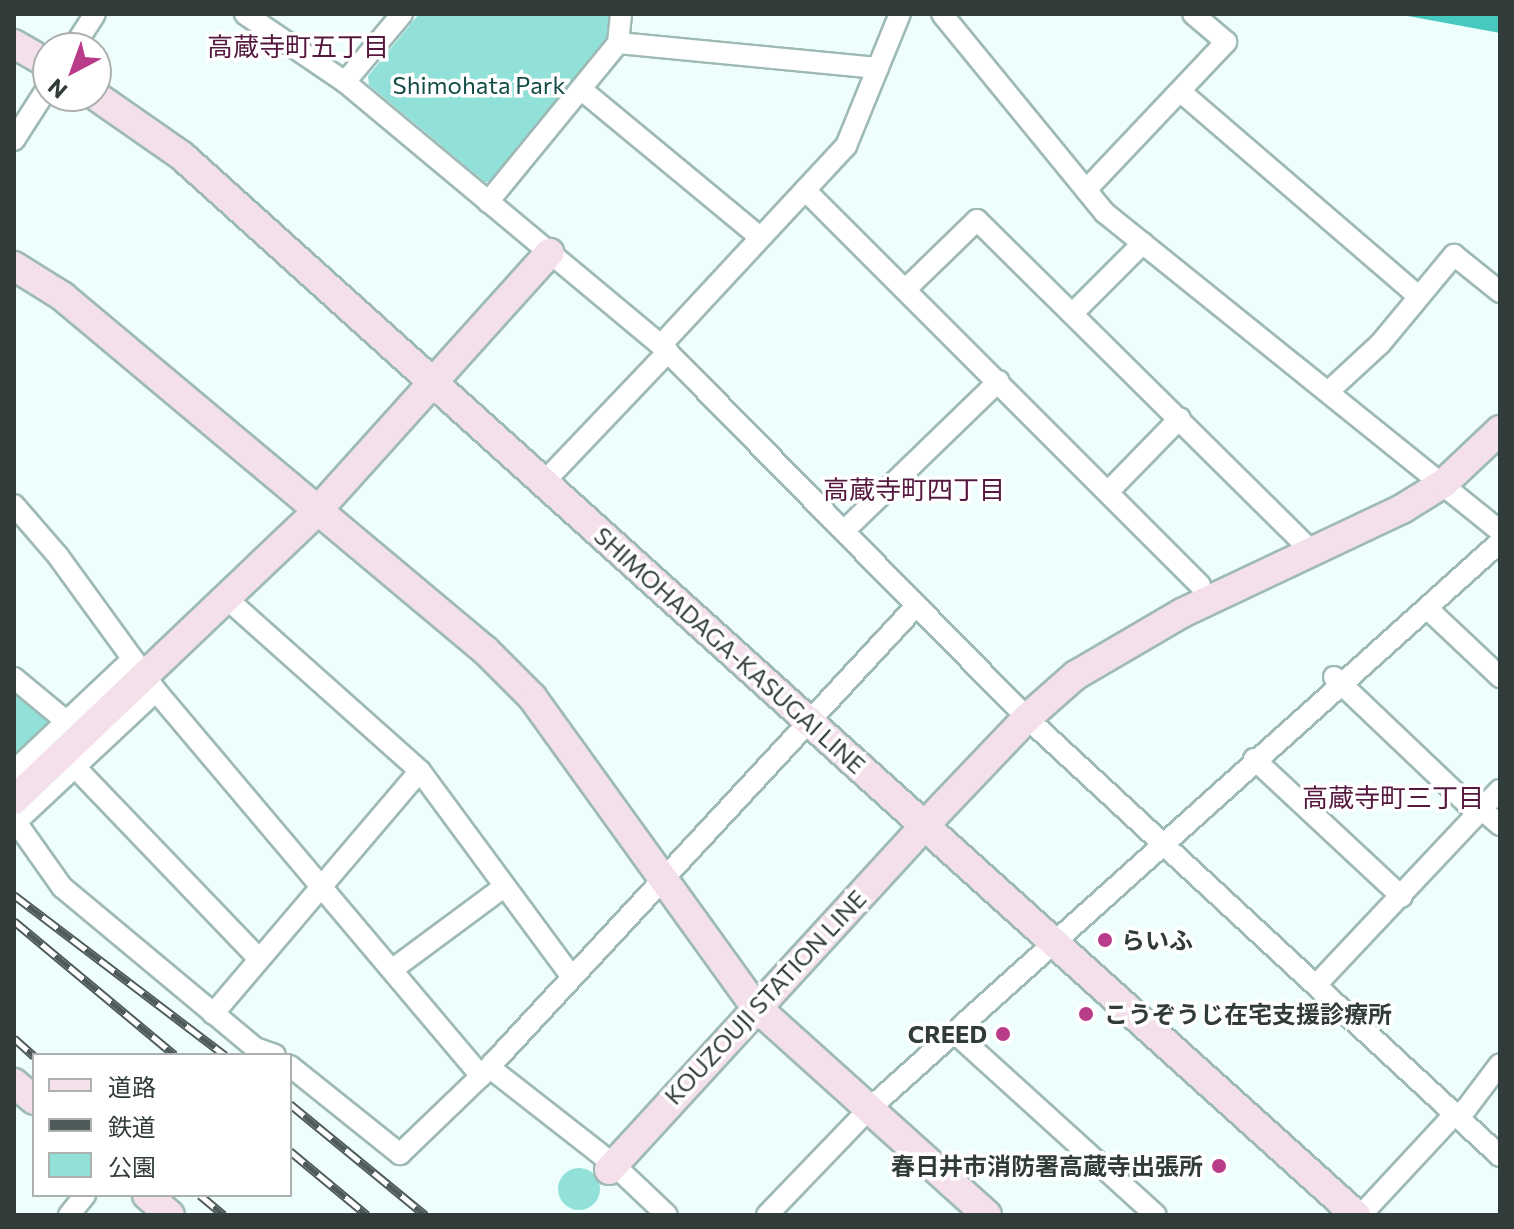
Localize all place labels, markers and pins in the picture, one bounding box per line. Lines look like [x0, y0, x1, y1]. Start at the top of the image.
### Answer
place label: らいふ [1121, 926, 1193, 954]
marker: らいふ [1096, 931, 1114, 949]
place label: こうぞうじ在宅支援診療所 [1104, 1000, 1392, 1028]
marker: こうぞうじ在宅支援診療所 [1075, 1003, 1097, 1025]
place label: CREED [908, 1020, 987, 1048]
marker: CREED [994, 1025, 1012, 1043]
place label: 春日井市消防署高蔵寺出張所 [891, 1152, 1203, 1180]
marker: 春日井市消防署高蔵寺出張所 [1210, 1157, 1228, 1175]

